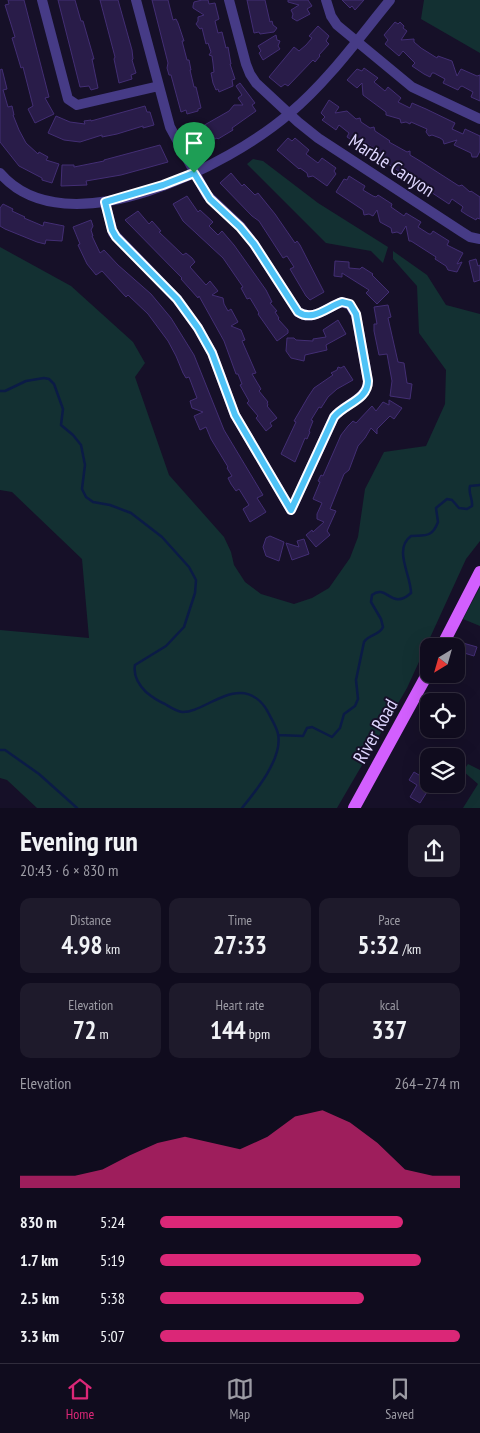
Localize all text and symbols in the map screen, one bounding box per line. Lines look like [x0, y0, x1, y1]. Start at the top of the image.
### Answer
pin [173, 122, 215, 173]
street label: Marble Canyon [345, 128, 439, 202]
icon: arrive [180, 129, 208, 157]
north arrow [420, 638, 465, 682]
map controls [420, 638, 465, 793]
button: locate [420, 693, 465, 738]
street label: River Road [348, 695, 402, 767]
button: layers [420, 748, 465, 793]
text: Evening run [20, 822, 138, 859]
button: share [408, 825, 460, 877]
text: 20:43 · 6 × 830 m [20, 860, 118, 880]
text: Distance [70, 911, 111, 929]
text: Time [228, 911, 252, 929]
text: Pace [378, 911, 400, 929]
text: 4.98 [61, 929, 102, 961]
text: 27:33 [213, 929, 267, 961]
text: 5:32 [357, 929, 400, 961]
text: km [102, 940, 120, 958]
text: /km [400, 940, 421, 958]
text: Elevation [68, 996, 113, 1014]
text: Heart rate [216, 996, 264, 1014]
text: kcal [380, 996, 399, 1014]
text: 72 [73, 1014, 97, 1046]
text: 144 [210, 1014, 246, 1046]
text: 337 [371, 1014, 407, 1046]
text: m [97, 1025, 109, 1043]
text: bpm [246, 1025, 270, 1043]
text: Elevation [20, 1073, 71, 1093]
text: 264–274 m [395, 1073, 460, 1093]
text: 830 m [20, 1212, 57, 1232]
text: 5:24 [100, 1212, 125, 1232]
text: 1.7 km [20, 1250, 58, 1270]
text: 5:19 [100, 1250, 125, 1270]
text: 2.5 km [20, 1288, 59, 1308]
text: 5:38 [100, 1288, 125, 1308]
text: 3.3 km [20, 1326, 59, 1346]
text: 5:07 [100, 1326, 125, 1346]
tab: Home [66, 1375, 94, 1423]
tab: Map [226, 1375, 254, 1423]
tab: Saved [385, 1375, 414, 1423]

